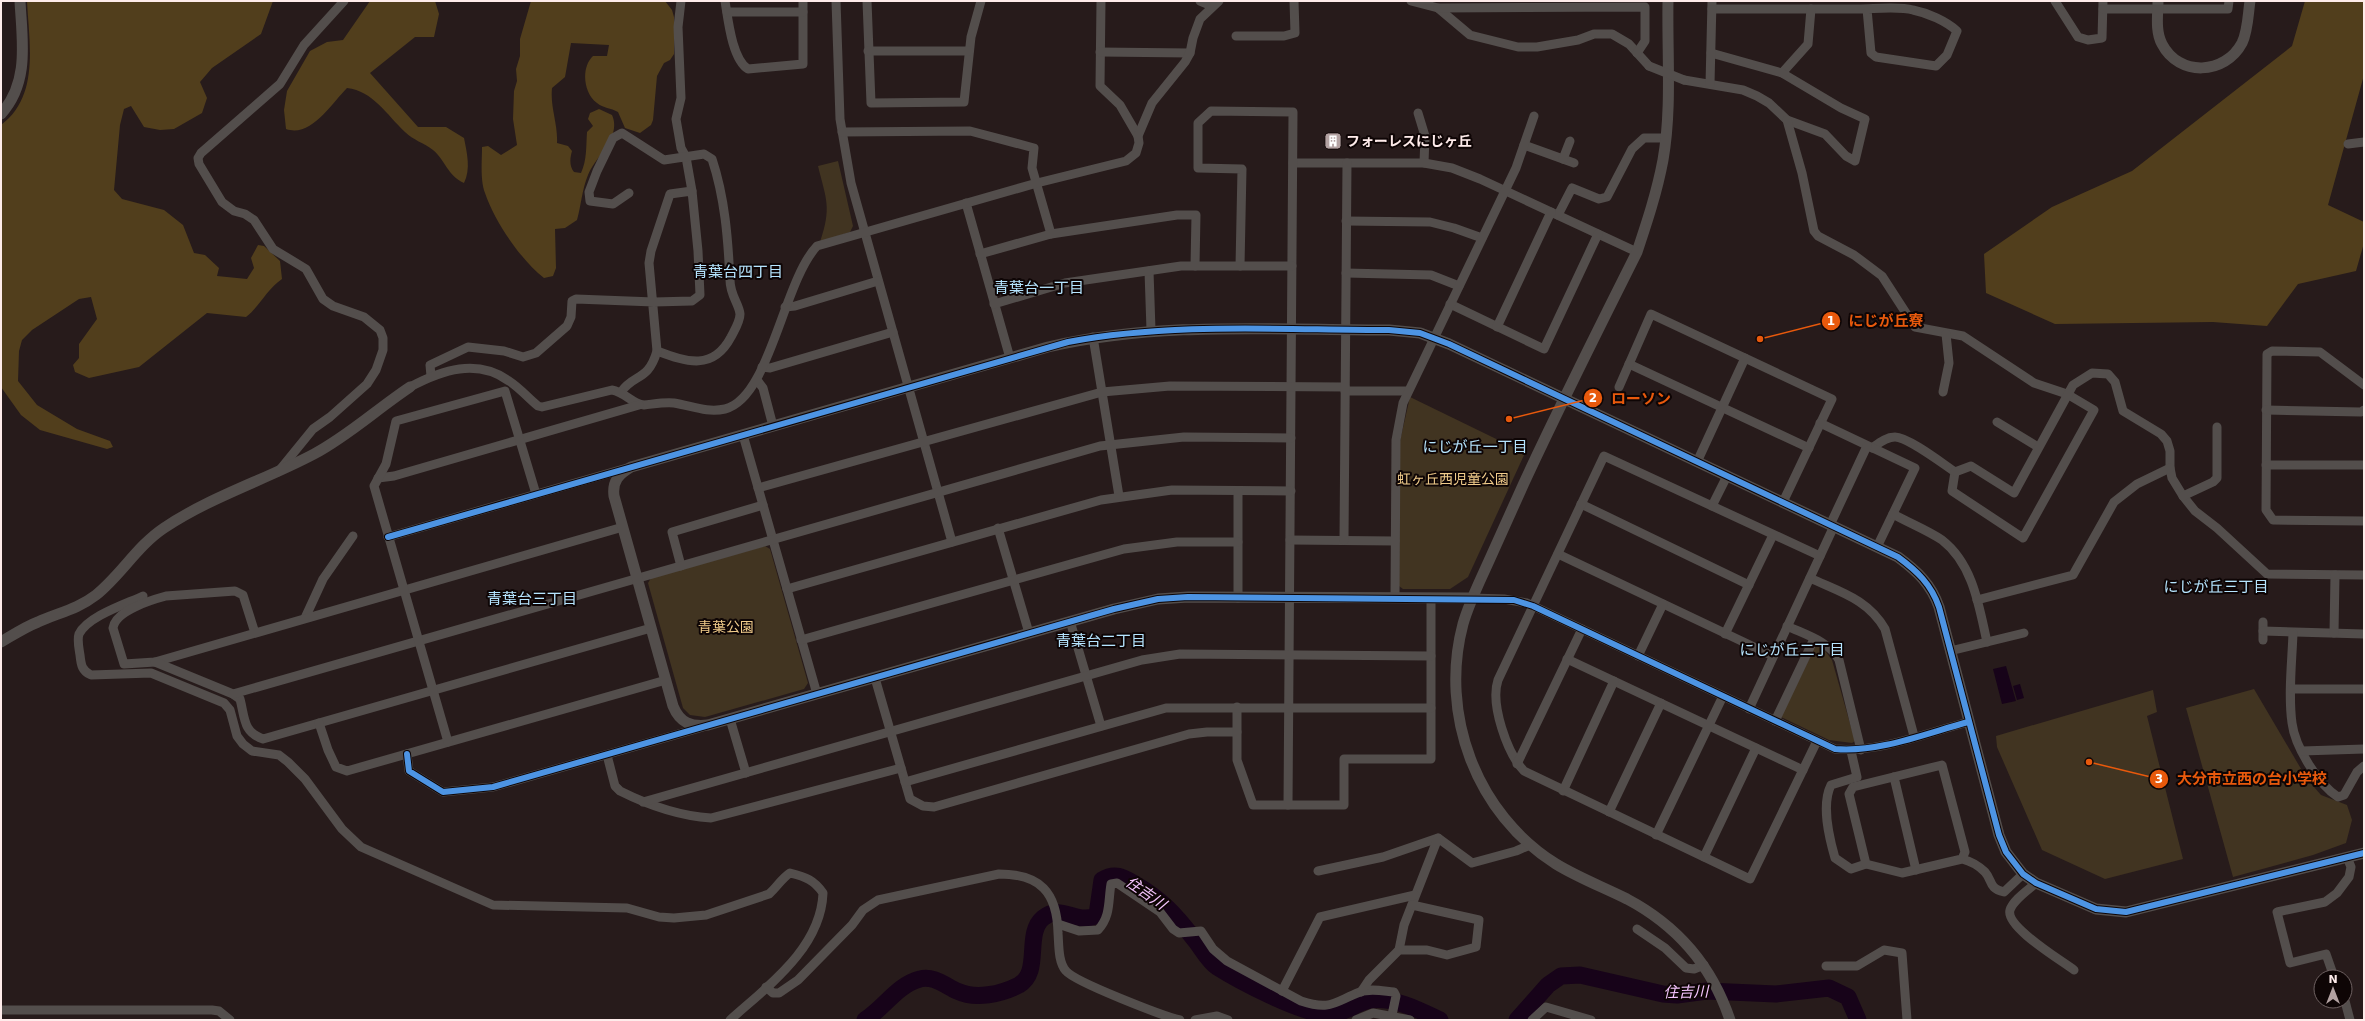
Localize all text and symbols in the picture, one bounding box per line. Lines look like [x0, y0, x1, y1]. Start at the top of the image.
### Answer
building icon: フォーレスにじヶ丘 [1323, 131, 1343, 151]
place label: フォーレスにじヶ丘 [1346, 133, 1472, 149]
district label: 青葉台四丁目 [693, 263, 783, 281]
district label: 青葉台一丁目 [994, 279, 1084, 297]
callout: にじが丘寮 [1821, 308, 1932, 335]
text: にじが丘寮 [1848, 312, 1924, 330]
text: 1 [1827, 314, 1835, 328]
callout: ローソン [1583, 385, 1679, 412]
text: ローソン [1611, 390, 1671, 408]
text: 2 [1589, 391, 1597, 405]
district label: にじが丘一丁目 [1422, 438, 1528, 456]
park label: 虹ヶ丘西児童公園 [1397, 471, 1509, 487]
district label: にじが丘三丁目 [2163, 578, 2269, 596]
district label: 青葉台三丁目 [487, 590, 577, 608]
park label: 青葉公園 [698, 619, 754, 635]
district label: 青葉台二丁目 [1056, 632, 1146, 650]
district label: にじが丘二丁目 [1739, 641, 1845, 659]
callout: 大分市立西の台小学校 [2149, 765, 2335, 792]
text: 大分市立西の台小学校 [2177, 770, 2327, 788]
text: 3 [2155, 772, 2163, 786]
water label: 住吉川 [1122, 873, 1171, 914]
north arrow [2313, 969, 2353, 1009]
text: N [2328, 973, 2338, 986]
water label: 住吉川 [1663, 983, 1711, 1001]

